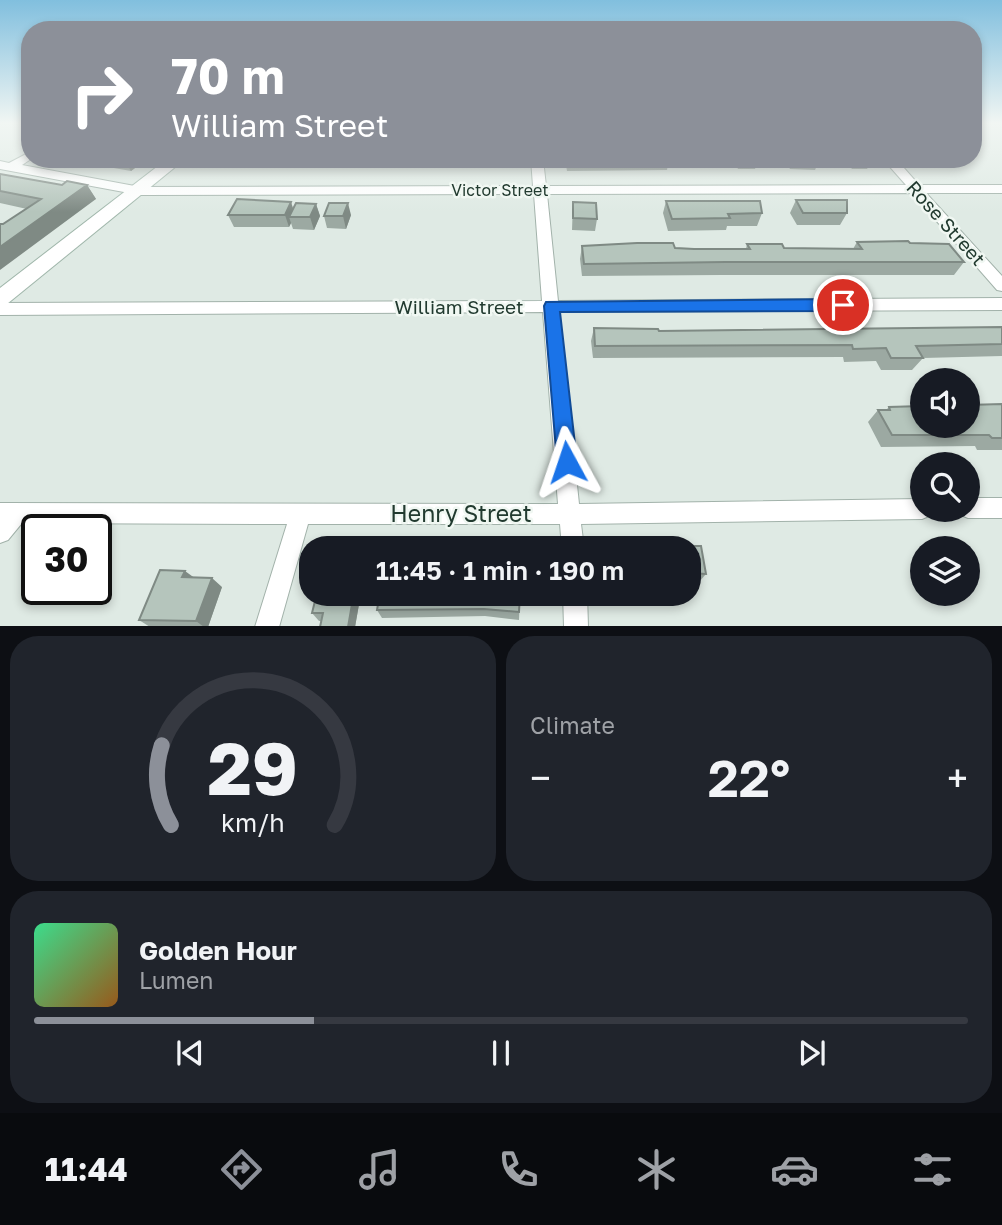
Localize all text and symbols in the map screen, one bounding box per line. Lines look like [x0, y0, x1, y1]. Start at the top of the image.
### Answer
text: 70 m [171, 46, 285, 105]
icon: right [56, 49, 147, 140]
text: William Street [171, 106, 388, 144]
street label: Rose Street [902, 176, 990, 270]
street label: Victor Street [451, 180, 549, 200]
pin [813, 275, 873, 335]
icon: arrive [824, 286, 862, 324]
street label: William Street [394, 295, 524, 318]
map controls [910, 368, 980, 606]
button: sound [910, 368, 980, 438]
position arrow [530, 425, 604, 499]
button: search [910, 452, 980, 522]
street label: Henry Street [390, 499, 532, 527]
speed limit sign: 30 [21, 514, 112, 605]
button: layers [910, 536, 980, 606]
text: 11:45 · 1 min · 190 m [376, 555, 624, 586]
text: Climate [530, 711, 615, 739]
text: 29 [208, 724, 298, 811]
text: 22° [708, 746, 790, 808]
text: − [530, 755, 551, 800]
text: + [947, 755, 968, 800]
text: km/h [221, 806, 285, 837]
text: Golden Hour [139, 935, 297, 966]
text: Lumen [139, 966, 213, 994]
icon: previous [171, 1034, 209, 1072]
icon: pause [482, 1034, 520, 1072]
icon: next [793, 1034, 831, 1072]
icon: directions [217, 1145, 266, 1194]
icon: music [355, 1145, 404, 1194]
icon: phone [494, 1145, 543, 1194]
icon: climate [632, 1145, 681, 1194]
icon: car [770, 1145, 819, 1194]
icon: filters [908, 1145, 957, 1194]
text: 11:44 [45, 1150, 128, 1188]

